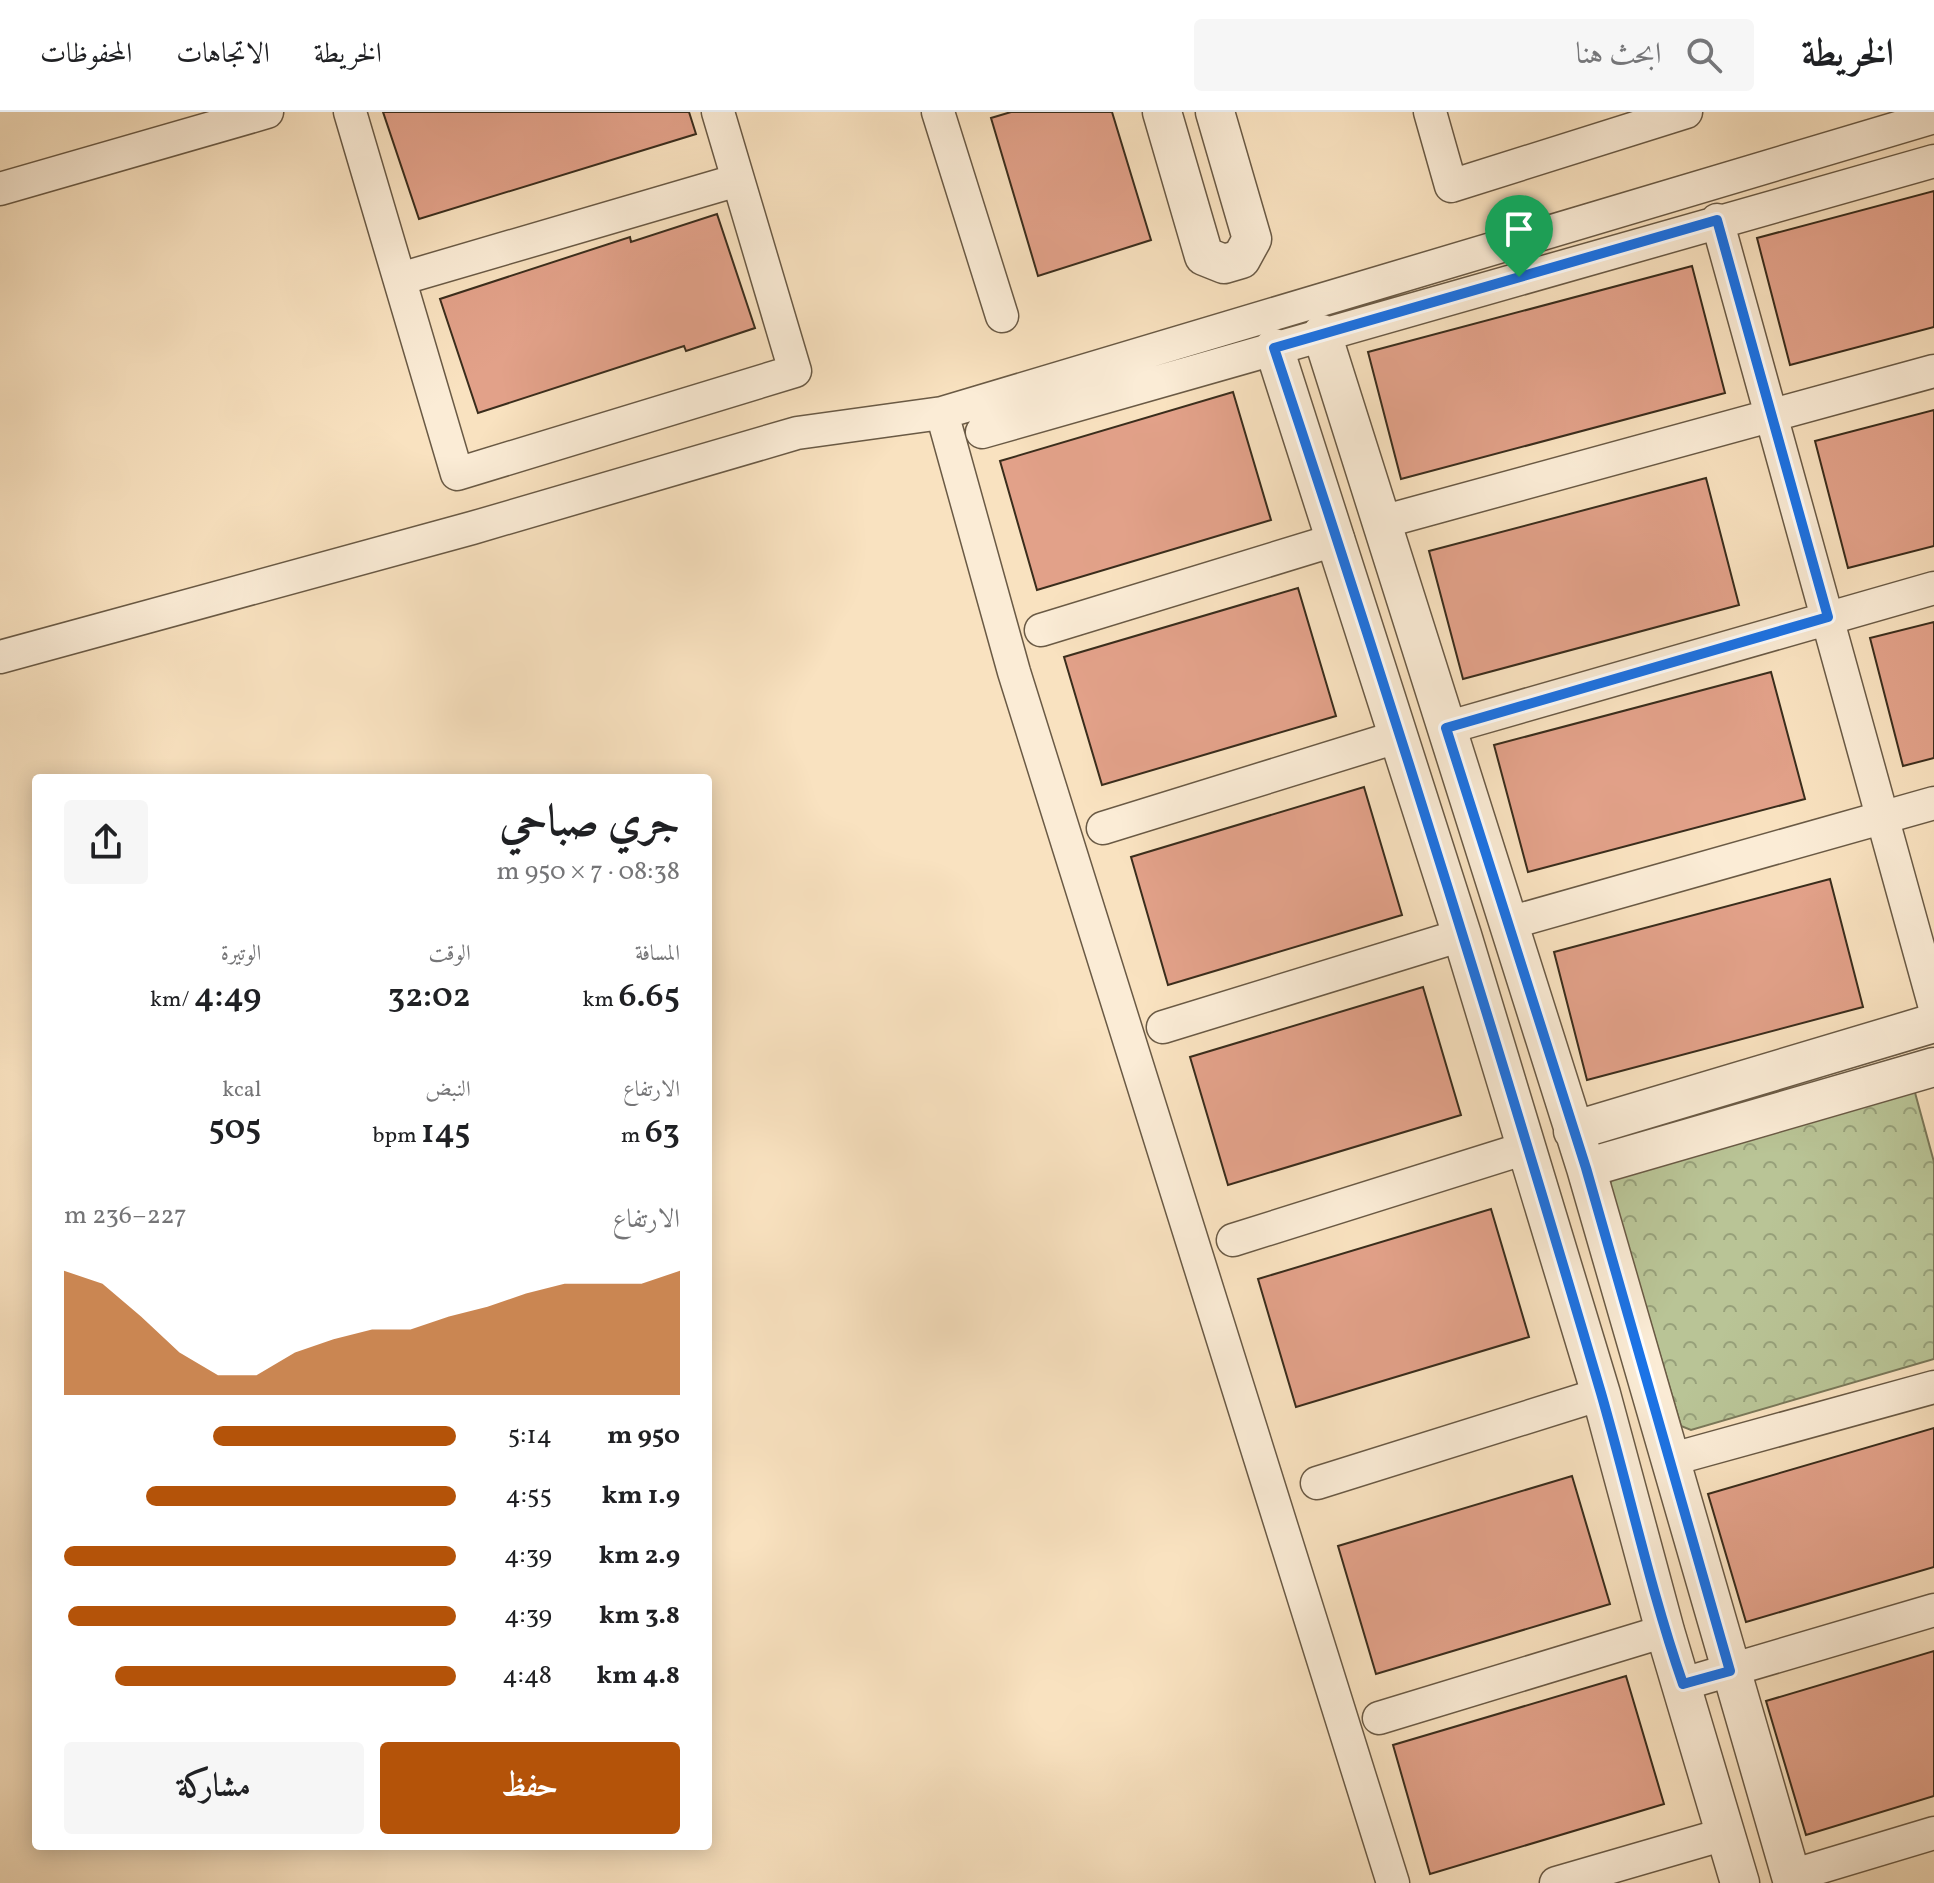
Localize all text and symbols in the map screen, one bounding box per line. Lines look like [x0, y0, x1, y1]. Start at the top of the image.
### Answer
search box [1194, 19, 1754, 91]
text: الخريطة [1802, 29, 1894, 82]
icon: search [1682, 33, 1726, 77]
text: ابحث هنا [1576, 34, 1662, 76]
text: المحفوظات [40, 35, 132, 74]
text: الاتجاهات [176, 35, 270, 74]
text: الخريطة [314, 35, 382, 74]
pin [1485, 195, 1553, 277]
icon: arrive [1497, 207, 1541, 251]
text: جري صباحي [499, 793, 680, 854]
button: share [64, 800, 148, 884]
text: 08:38 · 7 × 950 m [497, 854, 680, 890]
text: الوتيرة [221, 939, 261, 970]
text: الوقت [429, 939, 471, 970]
text: المسافة [635, 939, 680, 970]
text: 4:49 [194, 974, 261, 1021]
text: 32:02 [388, 974, 471, 1021]
text: 6.65 [618, 974, 680, 1021]
text: /km [150, 985, 194, 1016]
text: km [583, 985, 618, 1016]
text: kcal [222, 1075, 261, 1106]
text: النبض [425, 1075, 471, 1106]
text: الارتفاع [623, 1075, 680, 1106]
text: 505 [209, 1106, 261, 1153]
text: 145 [421, 1110, 471, 1157]
text: 63 [645, 1110, 680, 1157]
text: bpm [373, 1121, 421, 1152]
text: m [621, 1121, 645, 1152]
text: 227–236 m [64, 1198, 187, 1234]
text: الارتفاع [613, 1202, 680, 1238]
text: 5:14 [508, 1418, 552, 1454]
text: 950 m [607, 1418, 680, 1454]
text: 4:55 [505, 1478, 552, 1514]
text: 1.9 km [602, 1478, 680, 1514]
text: 4:39 [504, 1538, 552, 1574]
text: 2.9 km [599, 1538, 680, 1574]
text: 4:39 [504, 1598, 552, 1634]
text: 3.8 km [599, 1598, 680, 1634]
text: 4:48 [502, 1658, 552, 1694]
text: 4.8 km [597, 1658, 680, 1694]
button: مشاركة [64, 1742, 364, 1834]
button: حفظ [380, 1742, 680, 1834]

